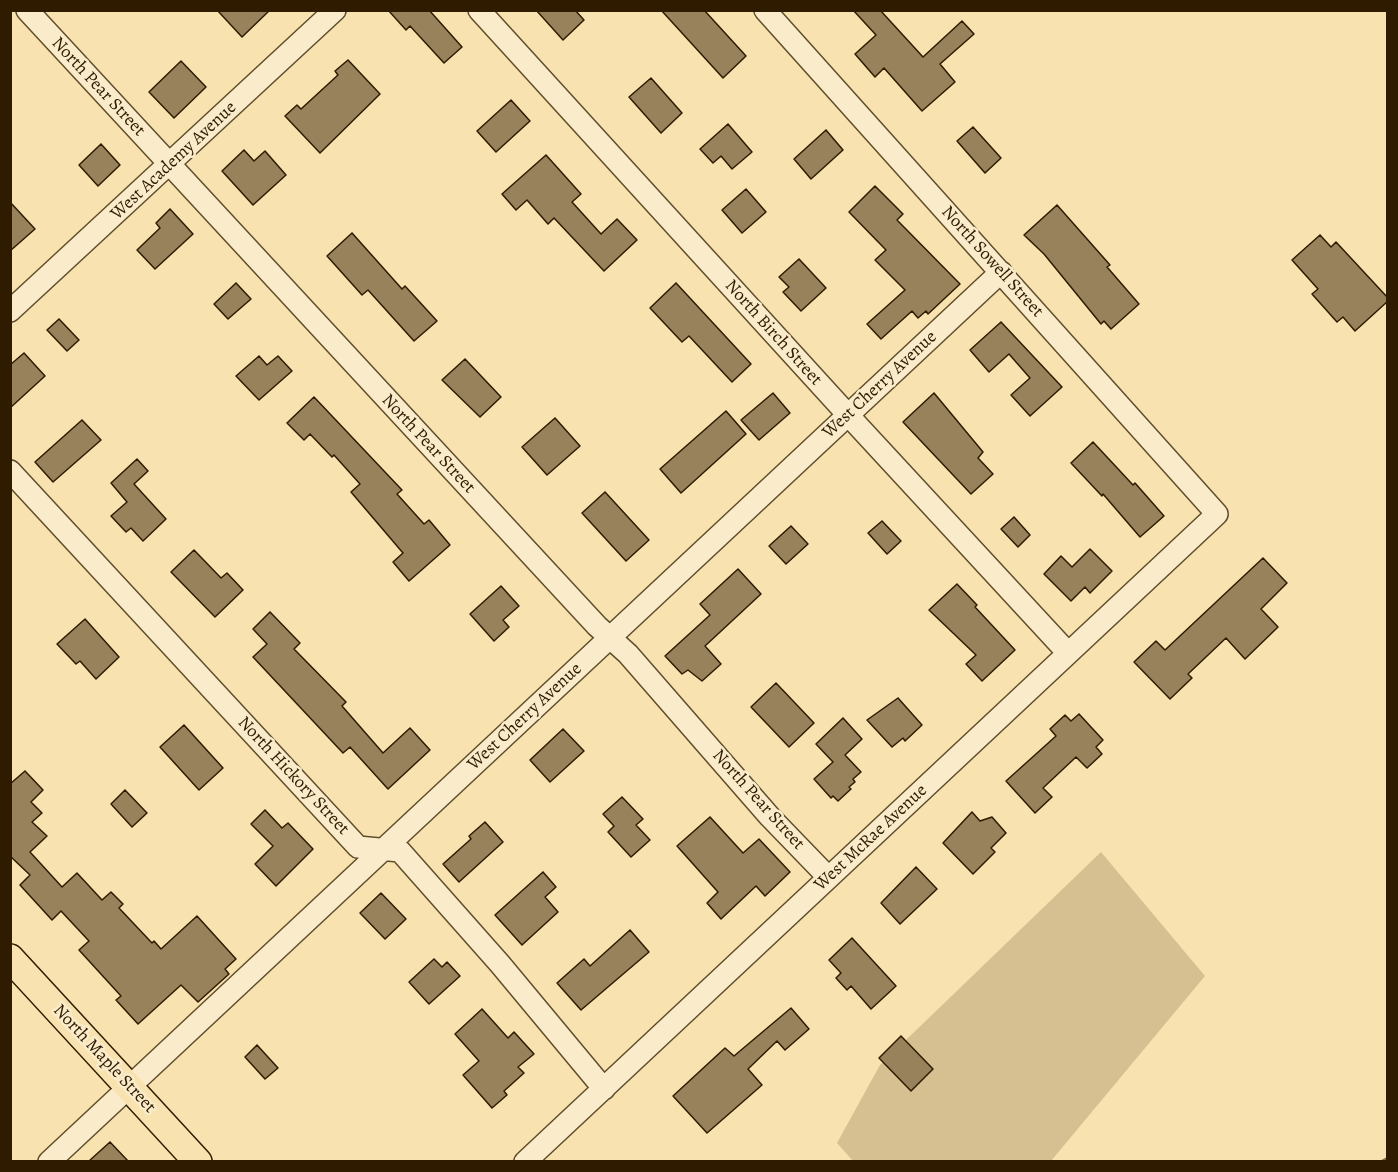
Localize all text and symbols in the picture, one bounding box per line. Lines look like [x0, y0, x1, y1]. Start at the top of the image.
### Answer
street label: North Pear Street [47, 33, 149, 141]
street label: West Academy Avenue [107, 97, 241, 225]
street label: North Sowell Street [936, 202, 1048, 322]
street label: North Birch Street [720, 276, 826, 390]
street label: West Cherry Avenue [818, 326, 942, 444]
street label: North Pear Street [377, 390, 479, 498]
street label: West Cherry Avenue [463, 658, 587, 776]
street label: North Hickory Street [233, 712, 353, 840]
street label: North Pear Street [707, 745, 809, 855]
street label: West McRae Avenue [810, 780, 932, 896]
street label: North Maple Street [48, 1000, 160, 1118]

